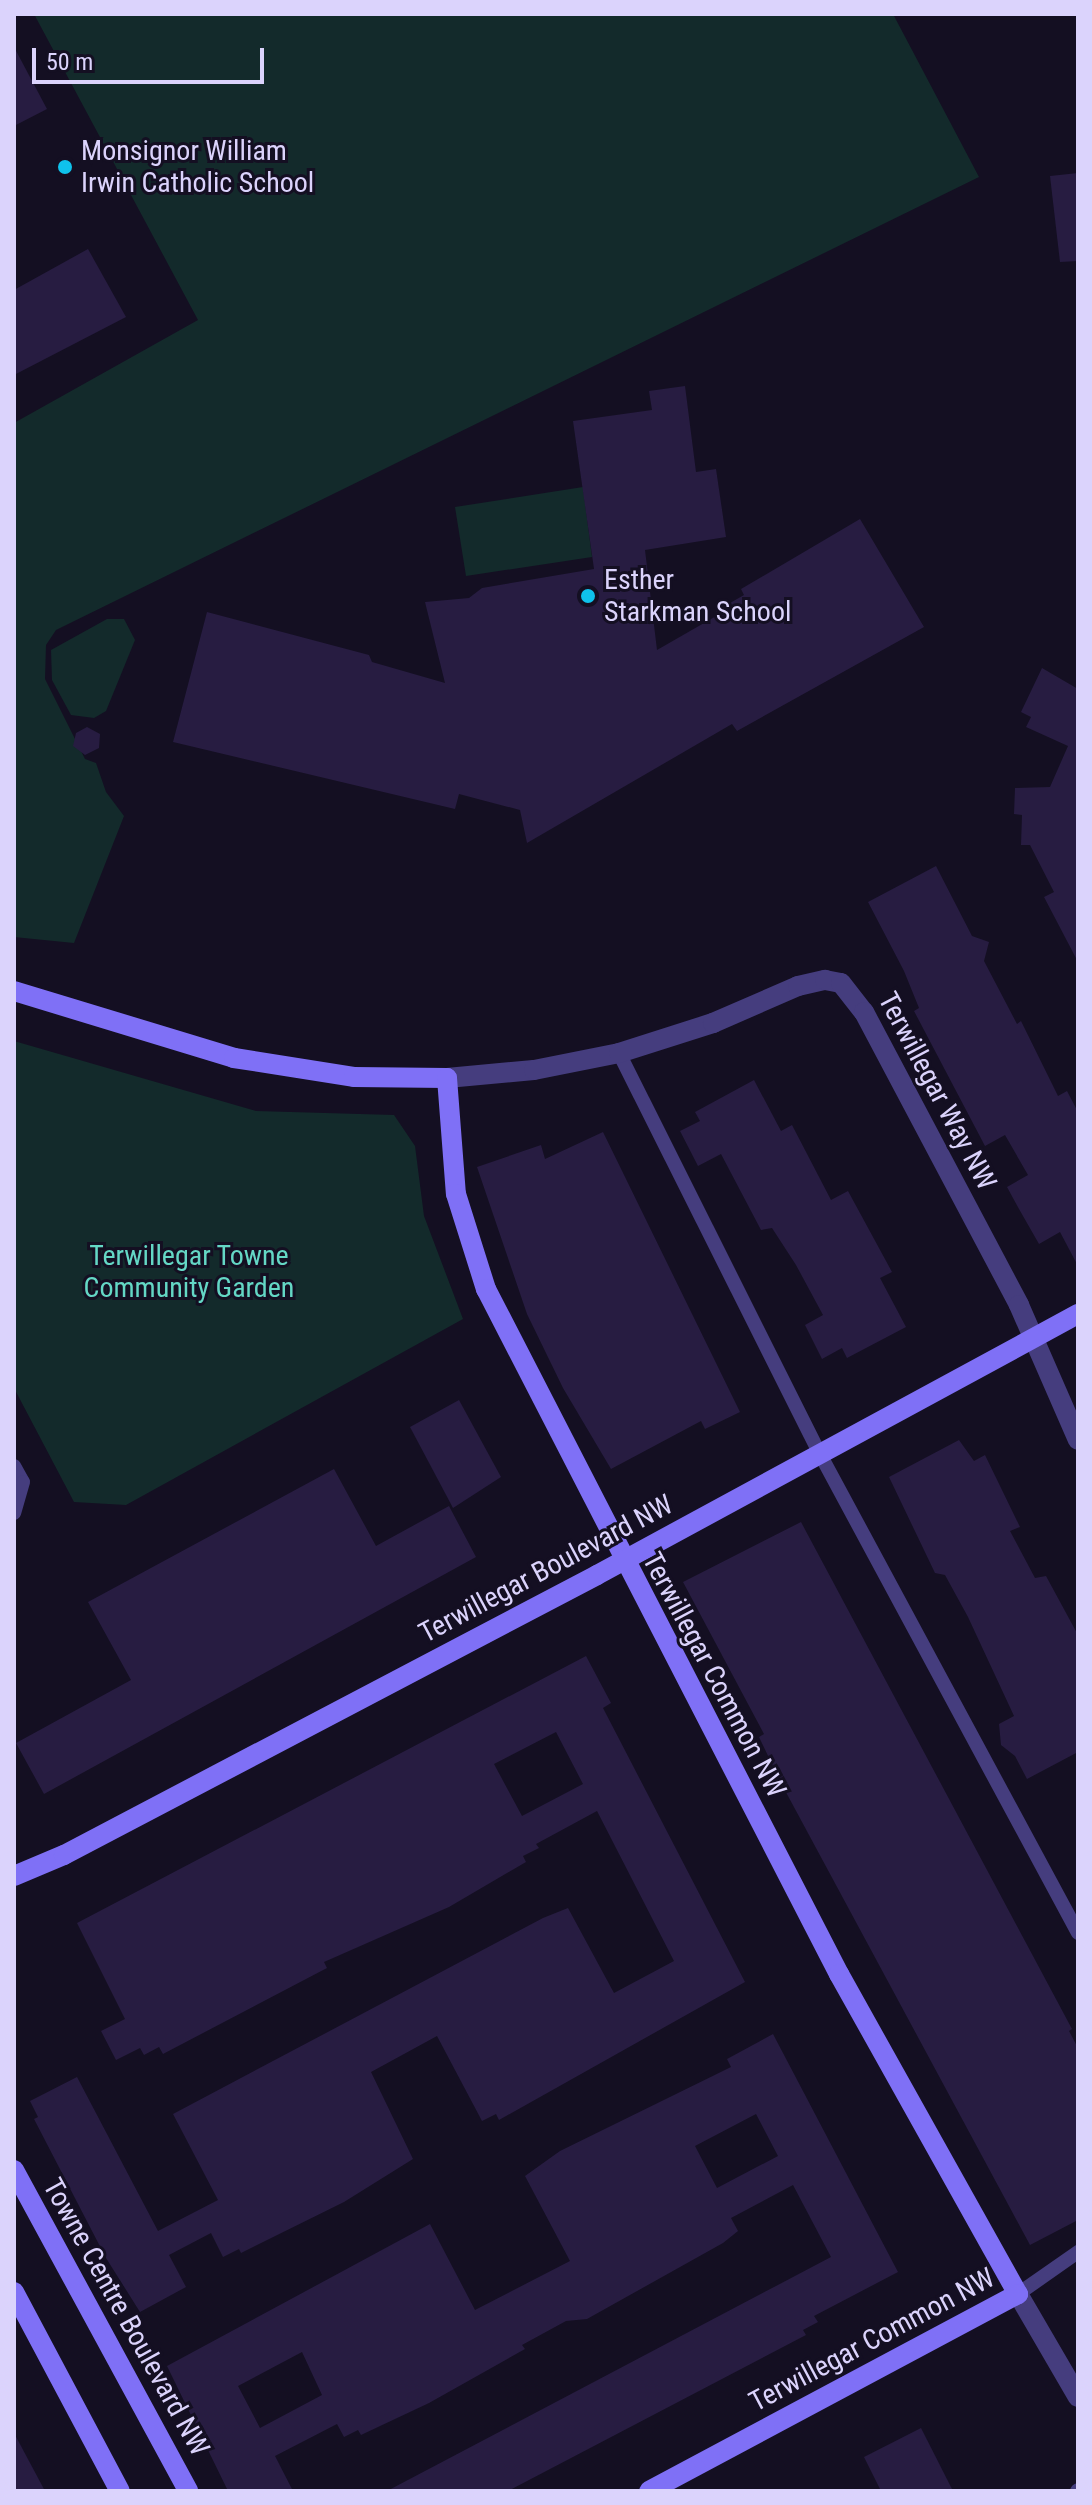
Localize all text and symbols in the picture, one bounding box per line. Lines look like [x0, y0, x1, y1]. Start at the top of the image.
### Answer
scale bar [36, 32, 268, 82]
text: 50 m [46, 48, 93, 76]
place label: Monsignor William Irwin Catholic School [81, 134, 314, 200]
marker: Monsignor William Irwin Catholic School [56, 158, 74, 176]
place label: Esther Starkman School [604, 563, 791, 629]
marker: Esther Starkman School [579, 587, 597, 605]
street label: Terwillegar Way NW [871, 987, 1003, 1195]
park label: Terwillegar Towne Community Garden [84, 1239, 294, 1305]
street label: Terwillegar Boulevard NW [413, 1488, 679, 1650]
street label: Terwillegar Common NW [635, 1547, 793, 1803]
street label: Towne Centre Boulevard NW [36, 2172, 216, 2462]
street label: Terwillegar Common NW [744, 2261, 1000, 2419]

